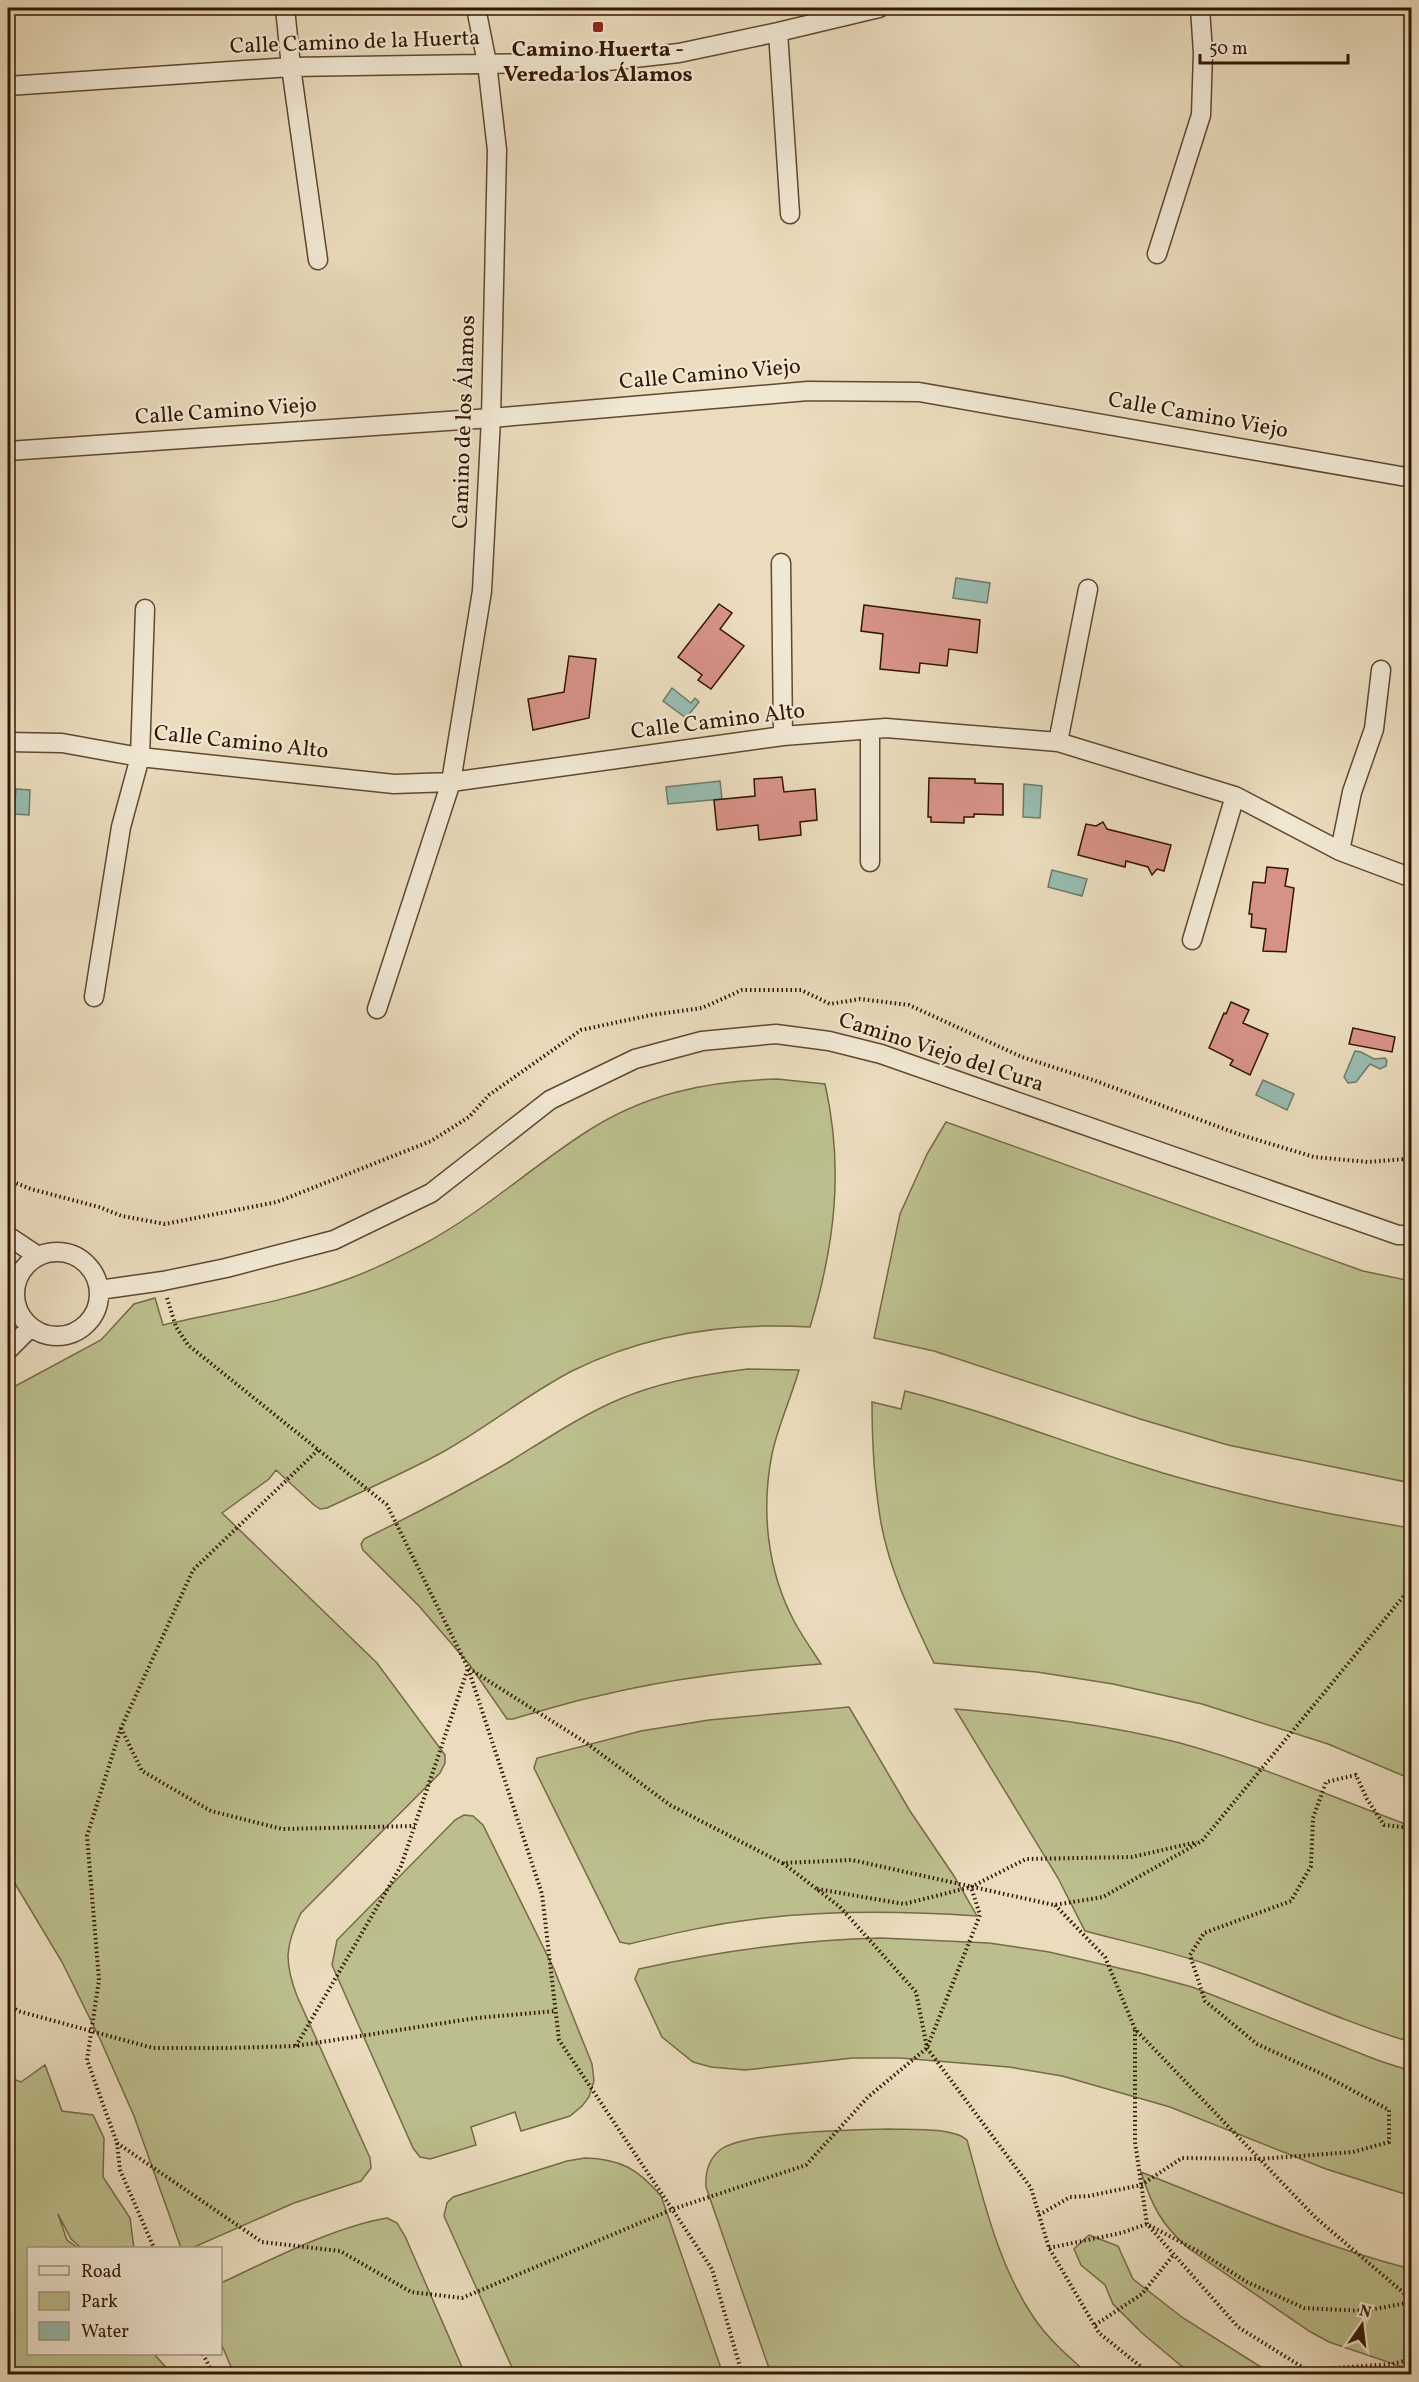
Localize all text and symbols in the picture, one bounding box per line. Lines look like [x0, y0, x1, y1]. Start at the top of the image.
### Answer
marker: Camino Huerta - Vereda los Álamos [591, 20, 605, 34]
street label: Calle Camino de la Huerta [229, 23, 481, 63]
scale bar [1200, 27, 1348, 65]
place label: Camino Huerta - Vereda los Álamos [503, 35, 693, 91]
text: 50 m [1209, 37, 1248, 62]
street label: Camino de los Álamos [446, 315, 484, 529]
street label: Calle Camino Viejo [618, 352, 802, 398]
street label: Calle Camino Viejo [1106, 385, 1290, 447]
street label: Calle Camino Viejo [134, 390, 318, 434]
street label: Calle Camino Alto [629, 696, 807, 748]
street label: Calle Camino Alto [152, 718, 330, 768]
street label: Camino Viejo del Cura [834, 1005, 1048, 1101]
legend [27, 2247, 222, 2355]
text: Road [81, 2260, 122, 2285]
text: Park [81, 2290, 118, 2315]
north arrow [1332, 2295, 1392, 2355]
text: N [1357, 2300, 1374, 2325]
text: Water [81, 2320, 129, 2345]

